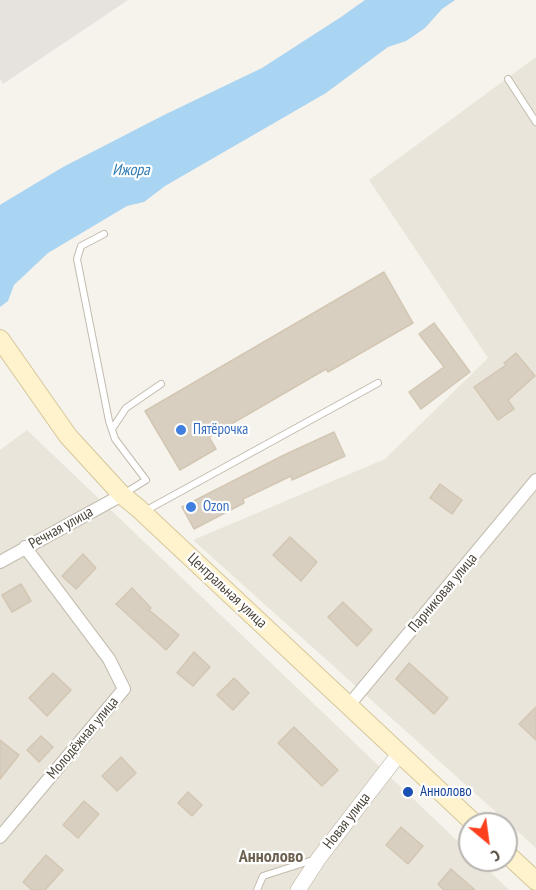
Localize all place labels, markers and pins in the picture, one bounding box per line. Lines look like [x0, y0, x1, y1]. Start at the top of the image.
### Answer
place label: Пятёрочка [193, 421, 248, 439]
marker: Пятёрочка [174, 423, 188, 437]
place label: Ozon [203, 498, 229, 516]
marker: Ozon [184, 500, 198, 514]
place label: Аннолово [420, 783, 472, 801]
marker: Аннолово [401, 785, 415, 799]

